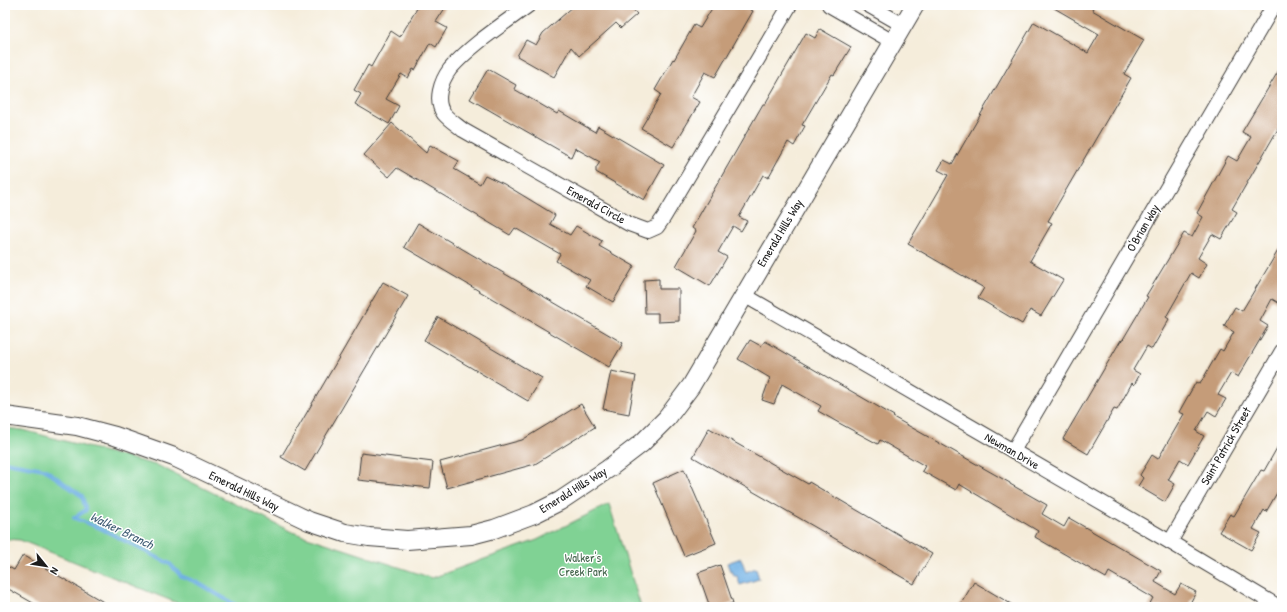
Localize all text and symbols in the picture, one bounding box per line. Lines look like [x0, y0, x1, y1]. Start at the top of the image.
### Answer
street label: Emerald Circle [564, 181, 629, 228]
street label: Emerald Hills Way [753, 196, 806, 270]
street label: O'Brian Way [1122, 201, 1163, 255]
street label: Saint Patrick Street [1196, 403, 1255, 488]
street label: Newman Drive [982, 428, 1043, 473]
street label: Emerald Hills Way [536, 462, 610, 517]
street label: Emerald Hills Way [206, 466, 282, 515]
water label: Walker Branch [87, 507, 158, 554]
north arrow [26, 546, 66, 586]
park label: Walker's Creek Park [559, 549, 607, 580]
text: N [47, 565, 62, 577]

